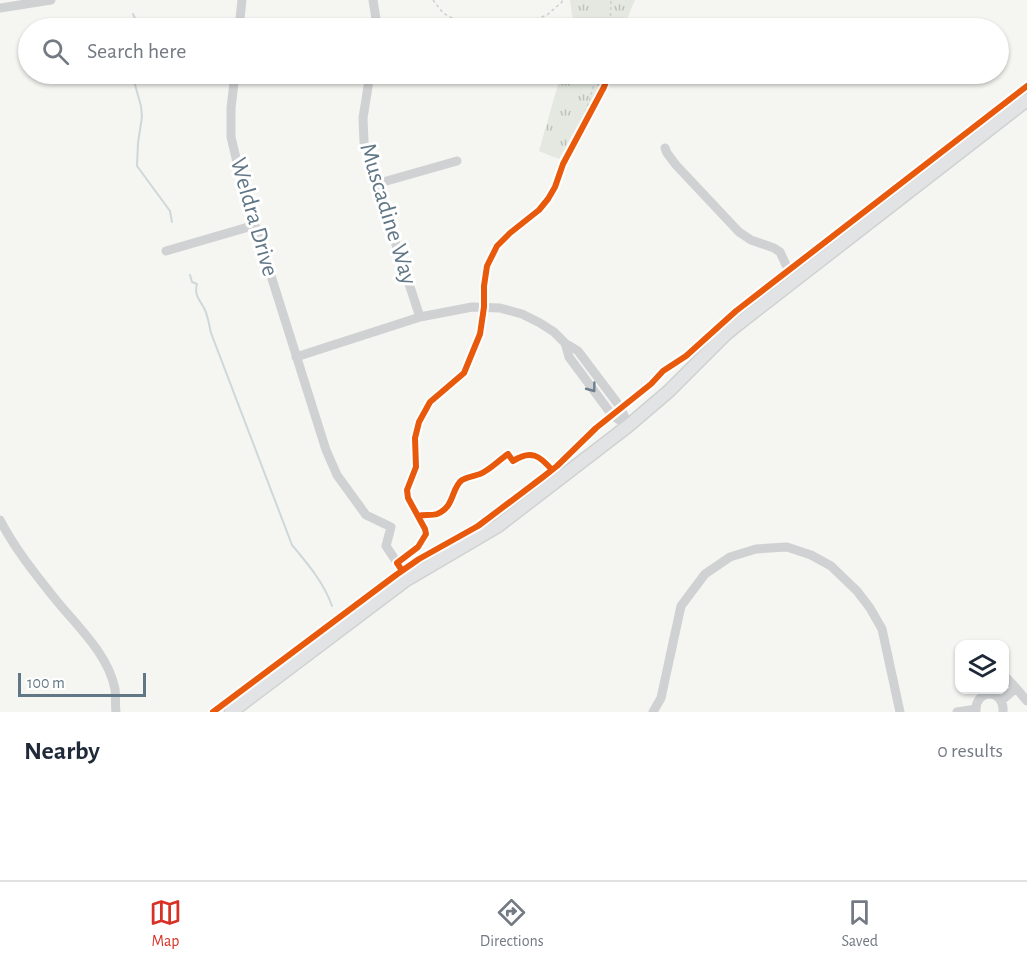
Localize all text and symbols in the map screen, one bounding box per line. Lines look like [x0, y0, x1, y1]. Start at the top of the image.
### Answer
search box [18, 18, 1009, 84]
icon: search [39, 35, 72, 68]
text: Search here [87, 40, 186, 62]
street label: Muscadine Way [355, 140, 421, 288]
street label: Weldra Drive [226, 155, 282, 279]
one-way arrow [585, 381, 596, 392]
map controls [955, 640, 1009, 694]
button: layers [955, 640, 1009, 694]
scale bar [18, 670, 146, 698]
text: 100 m [27, 675, 65, 691]
text: Nearby [24, 738, 100, 764]
text: 0 results [937, 741, 1003, 761]
tab: Map [149, 896, 182, 951]
tab: Directions [480, 896, 544, 951]
tab: Saved [841, 896, 878, 951]

